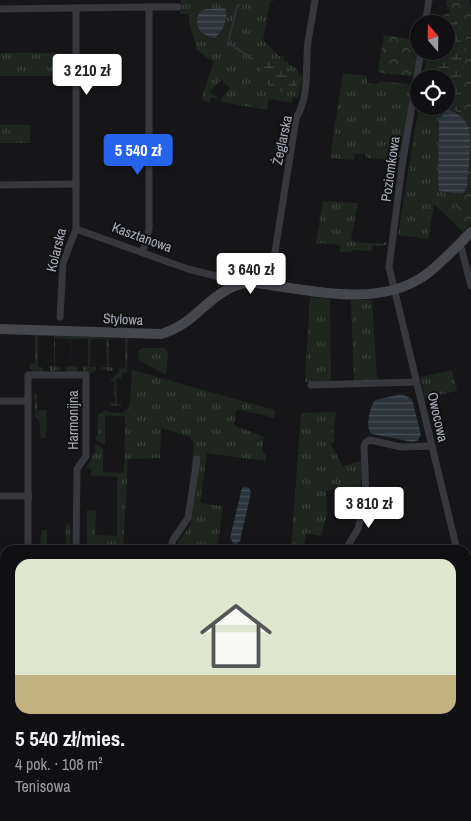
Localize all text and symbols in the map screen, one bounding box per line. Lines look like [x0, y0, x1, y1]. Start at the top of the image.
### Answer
north arrow [410, 15, 455, 60]
map controls [410, 15, 455, 115]
pin: 3 210 zł [35, 54, 139, 96]
text: 3 210 zł [64, 59, 110, 81]
button: locate [410, 70, 455, 115]
street label: Żeglarska [268, 113, 296, 167]
pin: 5 540 zł [86, 134, 190, 176]
street label: Poziomkowa [377, 135, 404, 203]
text: 5 540 zł [115, 139, 161, 161]
street label: Kasztanowa [110, 218, 175, 256]
street label: Kolarska [42, 226, 70, 274]
pin: 3 640 zł [199, 252, 303, 295]
text: 3 640 zł [228, 258, 274, 280]
street label: Stylowa [102, 309, 144, 329]
street label: Harmonijna [64, 390, 82, 450]
street label: Owocowa [424, 390, 453, 444]
pin: 3 810 zł [317, 486, 421, 529]
text: 3 810 zł [346, 492, 392, 514]
icon: home [191, 591, 281, 681]
text: 5 540 zł/mies. [15, 724, 125, 753]
text: 4 pok. · 108 m² [15, 753, 103, 775]
text: Tenisowa [15, 775, 70, 797]

